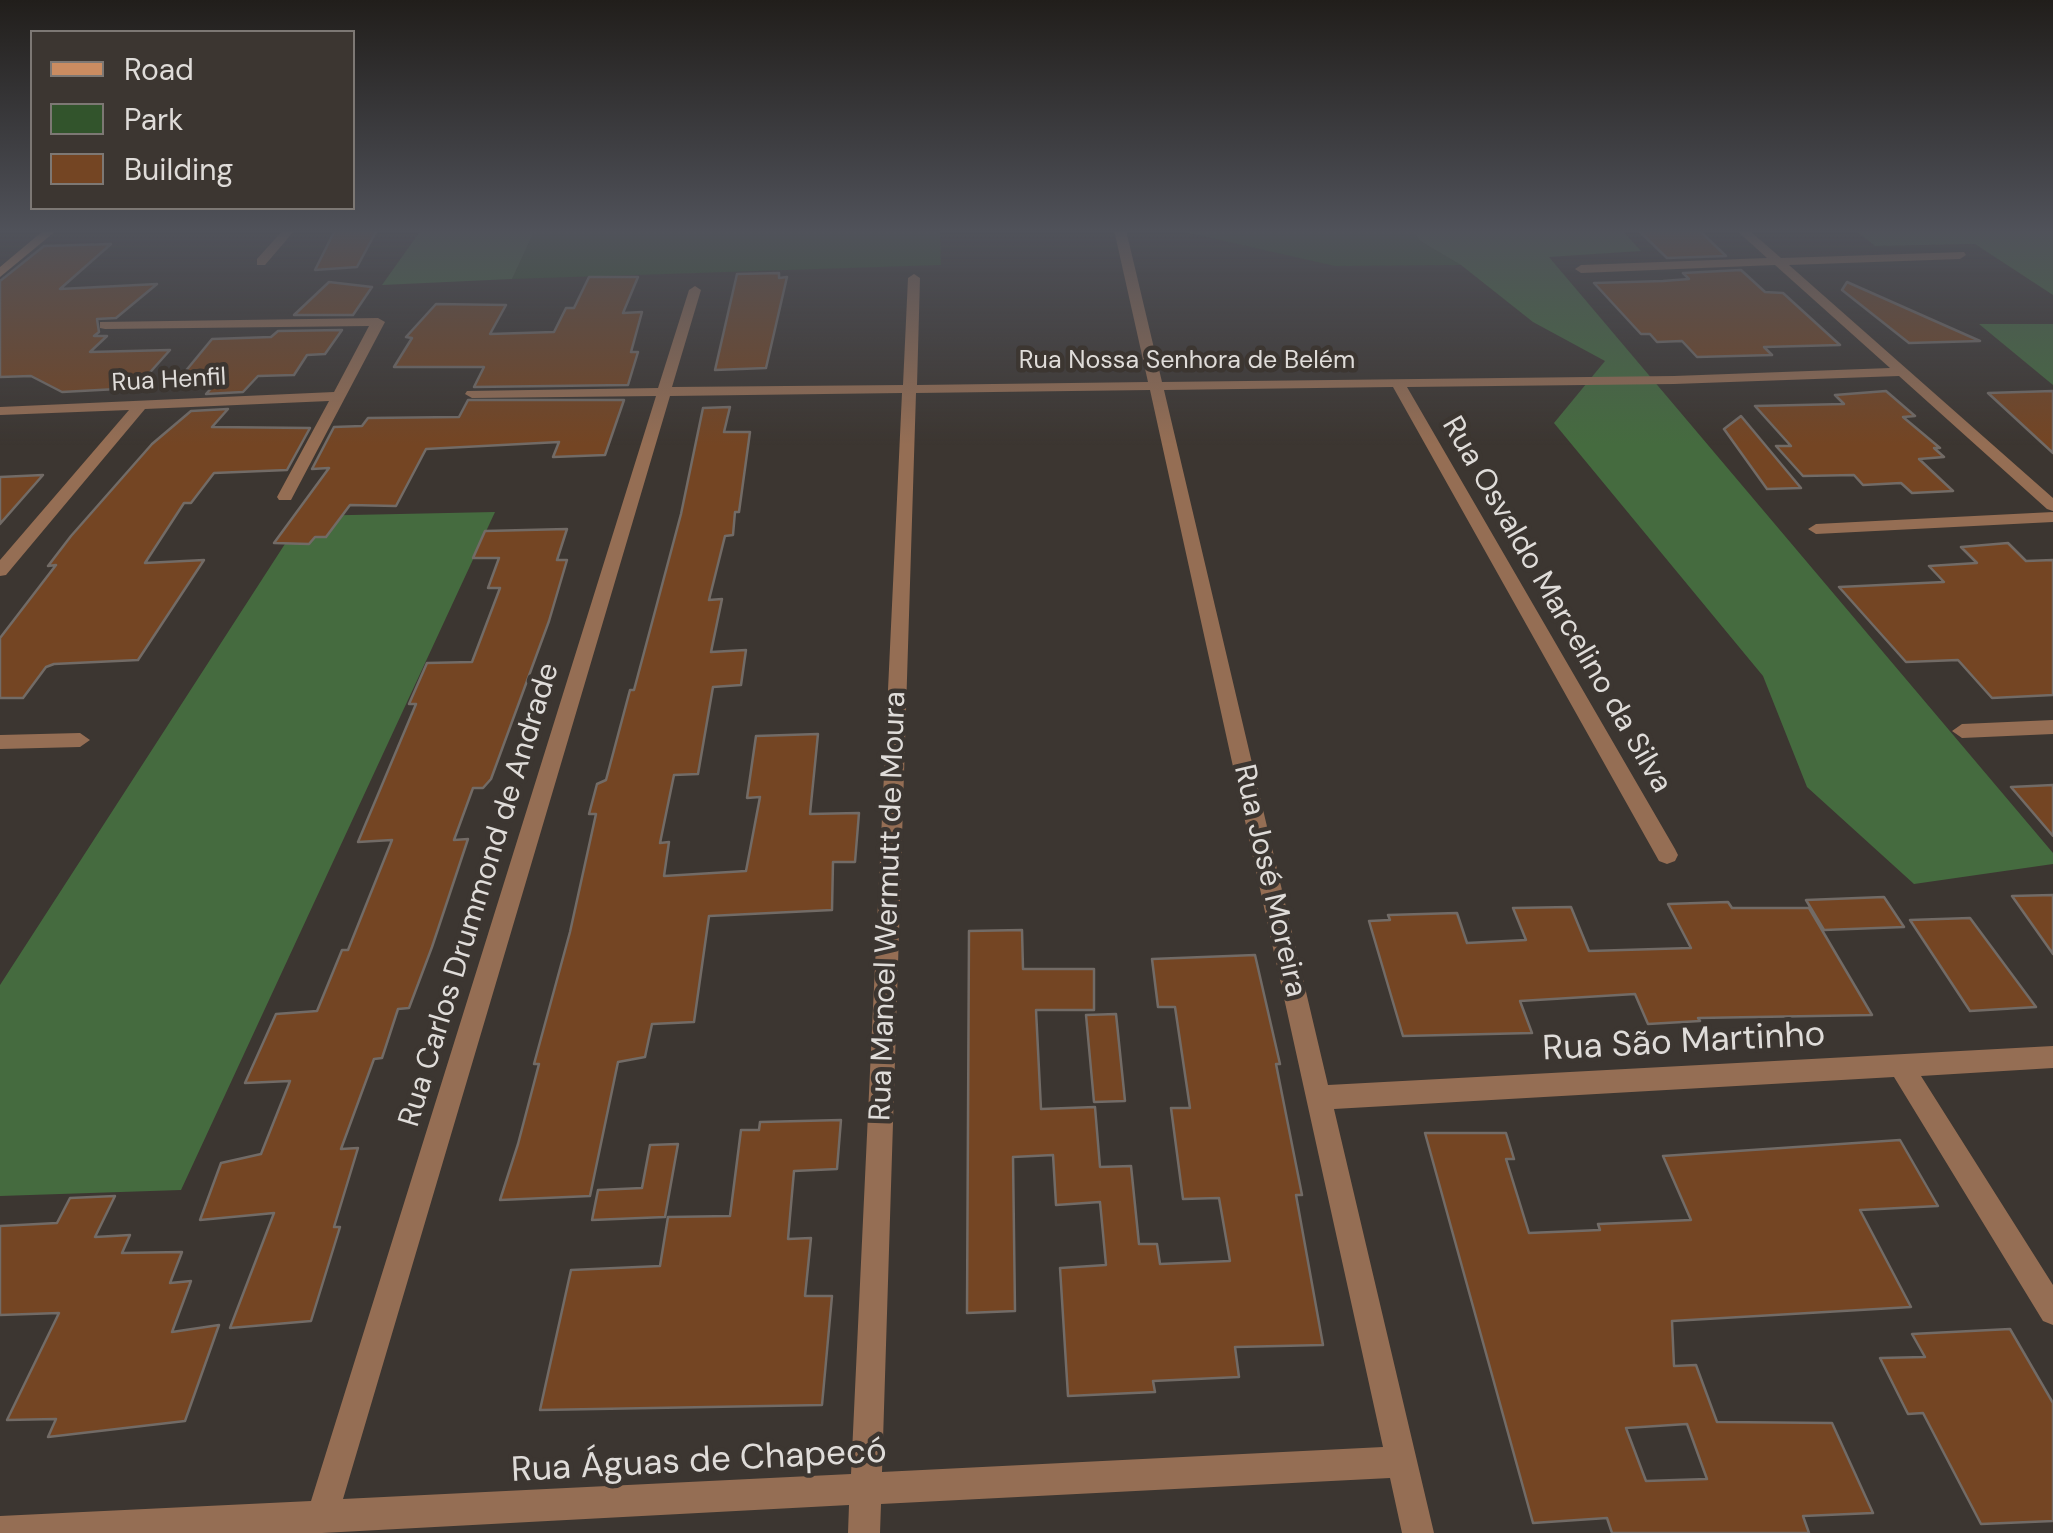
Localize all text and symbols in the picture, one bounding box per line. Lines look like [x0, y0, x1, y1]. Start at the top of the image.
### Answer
legend [30, 30, 355, 210]
text: Road [124, 50, 194, 89]
text: Park [124, 100, 183, 139]
text: Building [124, 150, 233, 189]
street label: Rua Nossa Senhora de Belém [1019, 346, 1355, 376]
street label: Rua Henfil [111, 363, 227, 399]
street label: Rua Osvaldo Marcelino da Silva [1433, 411, 1679, 799]
street label: Rua Carlos Drummond de Andrade [392, 659, 568, 1131]
street label: Rua Manoel Wermutt de Moura [864, 690, 914, 1122]
street label: Rua José Moreira [1225, 761, 1313, 1001]
street label: Rua São Martinho [1542, 1015, 1826, 1071]
street label: Rua Águas de Chapecó [510, 1431, 888, 1493]

